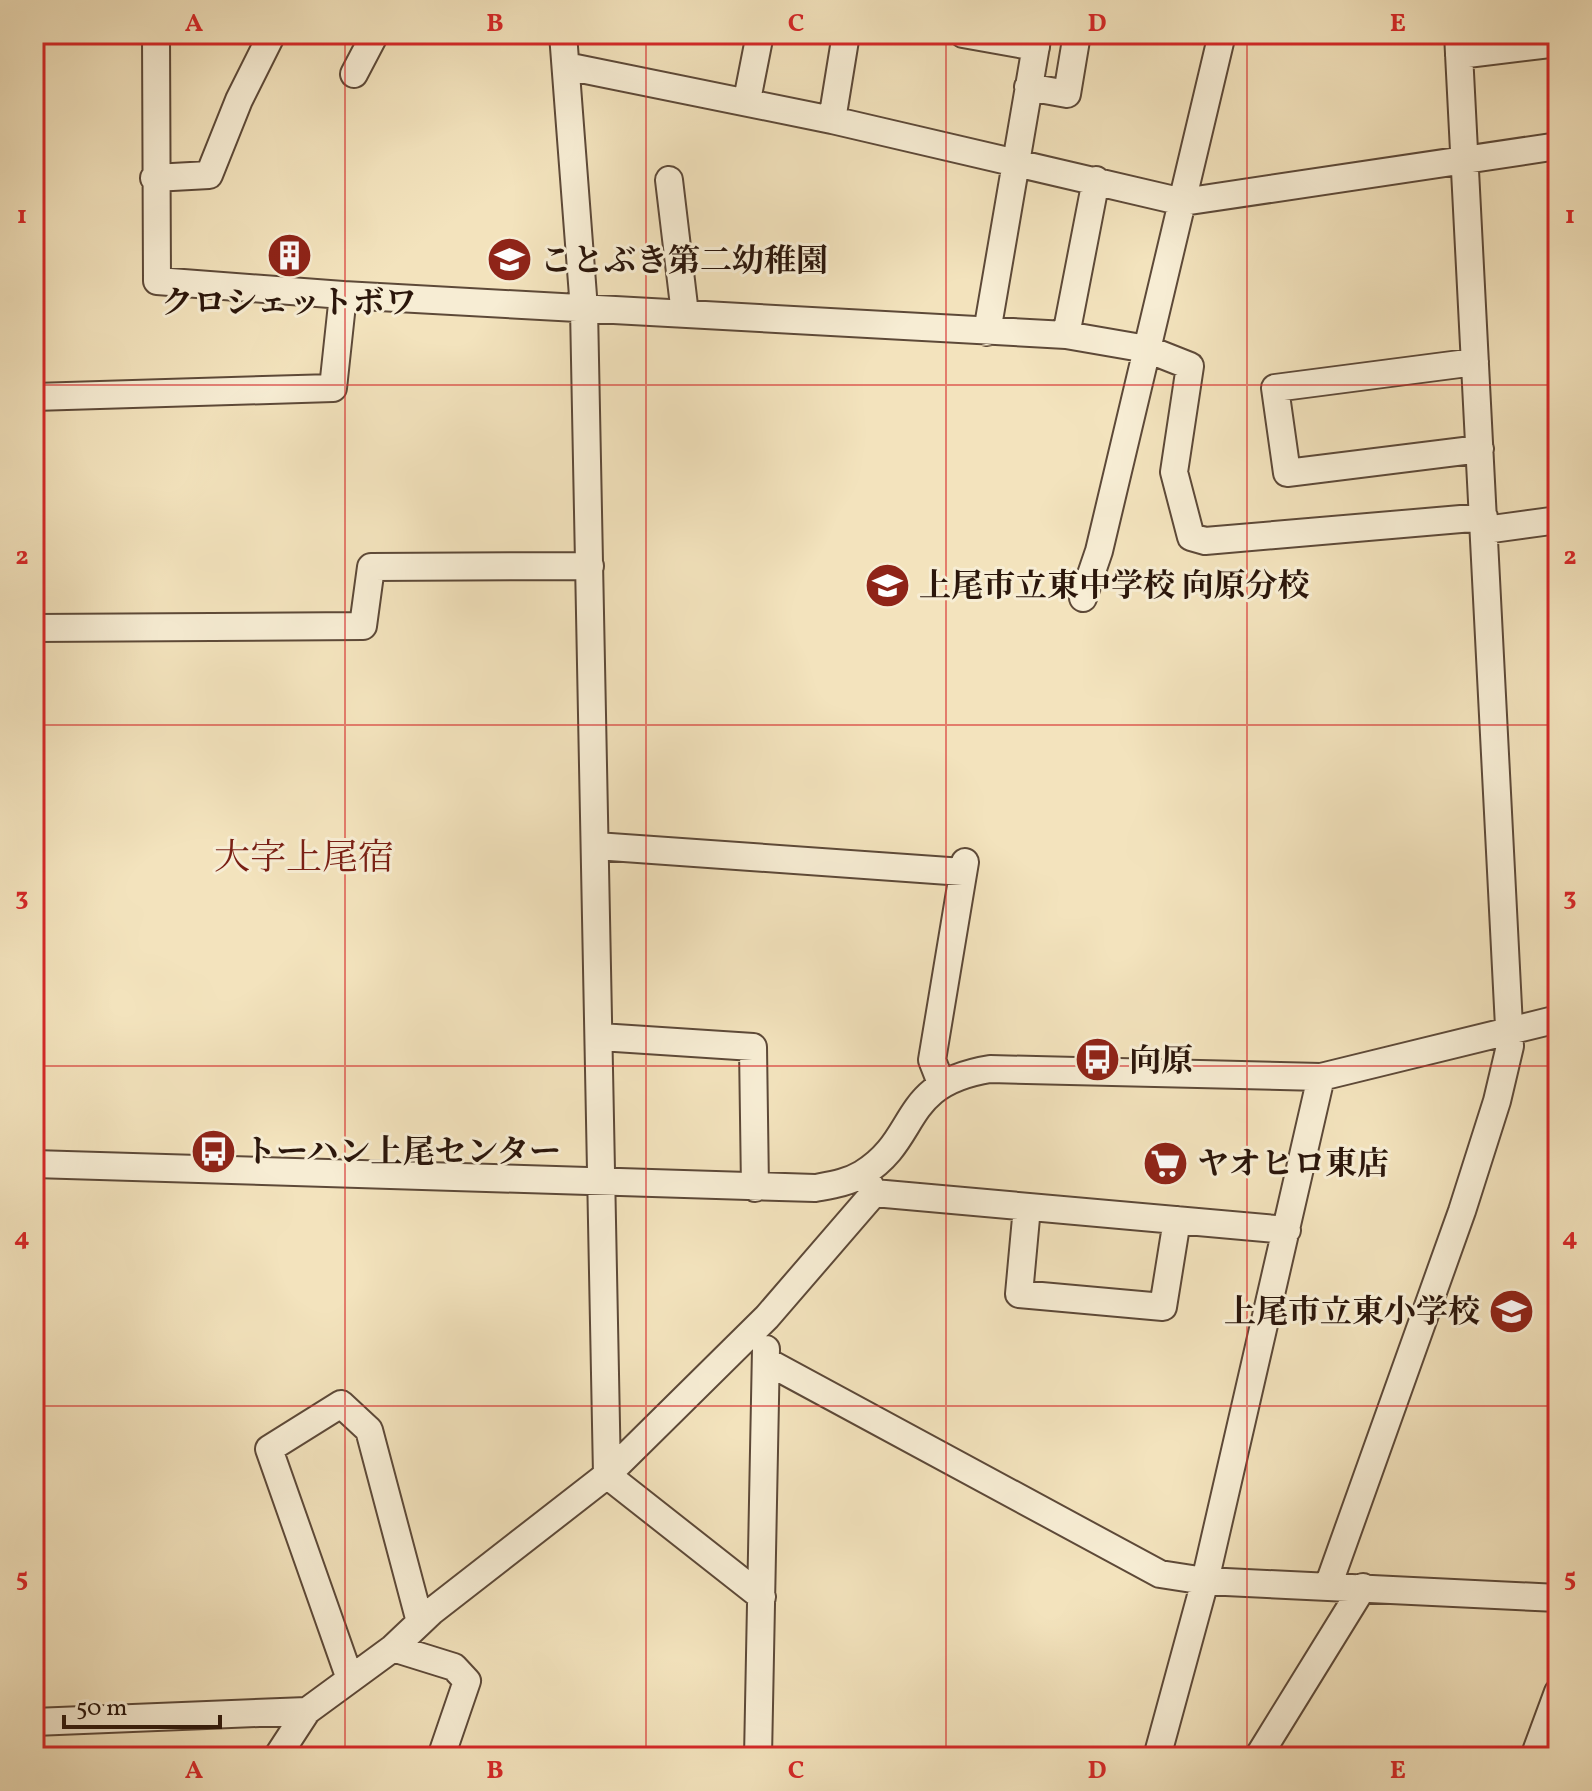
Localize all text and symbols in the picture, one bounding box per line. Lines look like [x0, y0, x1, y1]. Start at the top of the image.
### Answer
text: A [185, 6, 204, 42]
text: B [486, 6, 504, 42]
text: C [788, 6, 804, 42]
text: D [1087, 6, 1107, 42]
text: E [1390, 6, 1406, 42]
text: 1 [17, 198, 27, 234]
text: 1 [1565, 198, 1575, 234]
building icon: クロシェットボワ [265, 231, 313, 279]
school or university icon: ことぶき第二幼稚園 [485, 236, 533, 284]
place label: ことぶき第二幼稚園 [540, 241, 828, 285]
place label: クロシェットボワ [161, 283, 417, 327]
text: 2 [15, 539, 29, 575]
text: 2 [1563, 539, 1577, 575]
school or university icon: 上尾市立東中学校 向原分校 [864, 561, 912, 609]
place label: 上尾市立東中学校 向原分校 [919, 566, 1309, 610]
district label: 大字上尾宿 [214, 835, 394, 885]
text: 3 [15, 880, 29, 916]
text: 3 [1563, 880, 1577, 916]
bus stop icon: 向原 [1074, 1036, 1122, 1084]
place label: 向原 [1129, 1041, 1193, 1085]
bus stop icon: トーハン上尾センター [189, 1127, 237, 1175]
place label: トーハン上尾センター [244, 1132, 561, 1176]
supermarket icon: ヤオヒロ東店 [1142, 1139, 1190, 1187]
place label: ヤオヒロ東店 [1197, 1144, 1389, 1188]
text: 4 [14, 1220, 30, 1256]
text: 4 [1562, 1220, 1578, 1256]
school or university icon: 上尾市立東小学校 [1487, 1287, 1535, 1335]
place label: 上尾市立東小学校 [1224, 1292, 1480, 1336]
text: 5 [16, 1561, 28, 1597]
text: 5 [1564, 1561, 1576, 1597]
scale bar [64, 1679, 220, 1729]
text: 50 m [76, 1692, 128, 1726]
text: A [185, 1753, 204, 1789]
text: B [486, 1753, 504, 1789]
text: C [788, 1753, 804, 1789]
text: D [1087, 1753, 1107, 1789]
text: E [1390, 1753, 1406, 1789]

